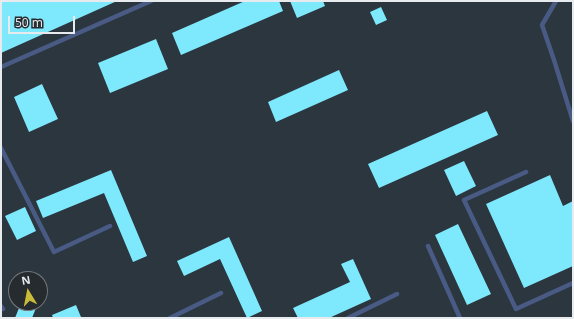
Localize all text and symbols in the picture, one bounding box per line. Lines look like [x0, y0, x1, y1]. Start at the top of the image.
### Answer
scale bar [10, 8, 77, 34]
text: 50 m [15, 14, 43, 31]
north arrow [8, 271, 48, 311]
text: N [20, 272, 32, 288]

